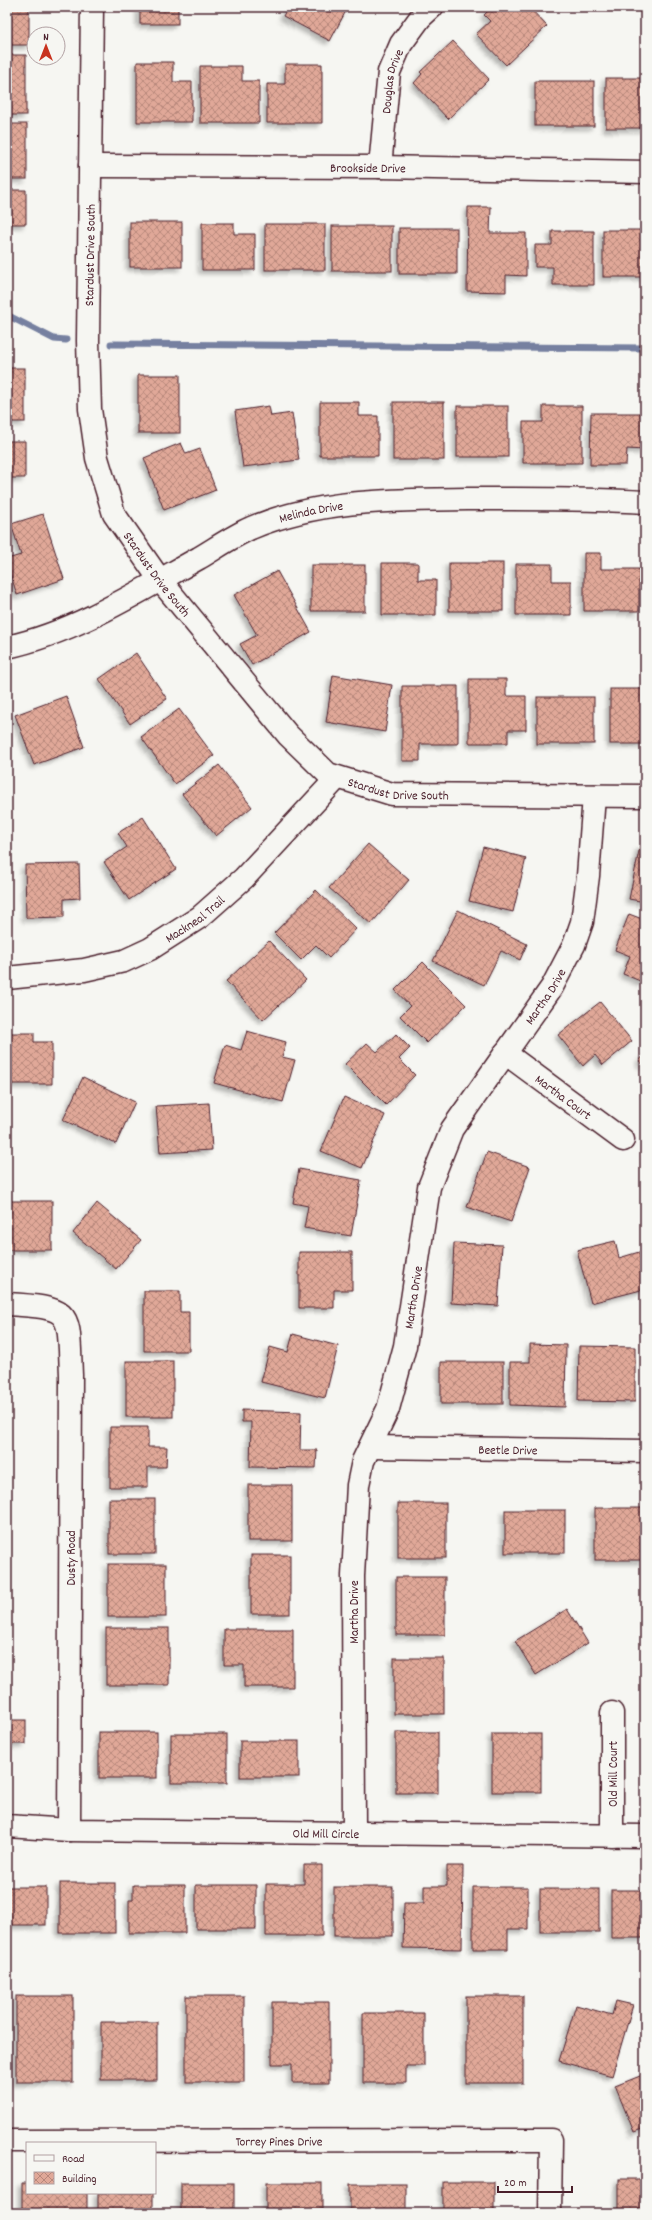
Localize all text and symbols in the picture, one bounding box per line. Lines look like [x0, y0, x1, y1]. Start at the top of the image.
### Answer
north arrow [26, 26, 66, 66]
text: N [43, 30, 49, 46]
street label: Douglas Drive [378, 46, 410, 115]
street label: Brookside Drive [330, 160, 406, 179]
street label: Stardust Drive South [81, 204, 102, 306]
street label: Melinda Drive [277, 498, 345, 529]
street label: Stardust Drive South [117, 529, 194, 622]
street label: Stardust Drive South [345, 774, 449, 806]
street label: Mackneal Trail [162, 892, 230, 949]
street label: Martha Drive [521, 966, 572, 1029]
street label: Martha Court [530, 1071, 595, 1126]
street label: Martha Drive [401, 1264, 429, 1330]
street label: Beetle Drive [478, 1442, 538, 1461]
street label: Dusty Road [63, 1530, 82, 1586]
street label: Martha Drive [346, 1580, 365, 1644]
street label: Old Mill Court [605, 1741, 624, 1807]
street label: Old Mill Circle [292, 1825, 360, 1845]
street label: Torrey Pines Drive [235, 2133, 323, 2153]
legend [26, 2142, 156, 2194]
text: Road [62, 2151, 84, 2168]
scale bar [498, 2168, 572, 2194]
text: Building [62, 2171, 97, 2188]
text: 20 m [504, 2175, 527, 2192]

